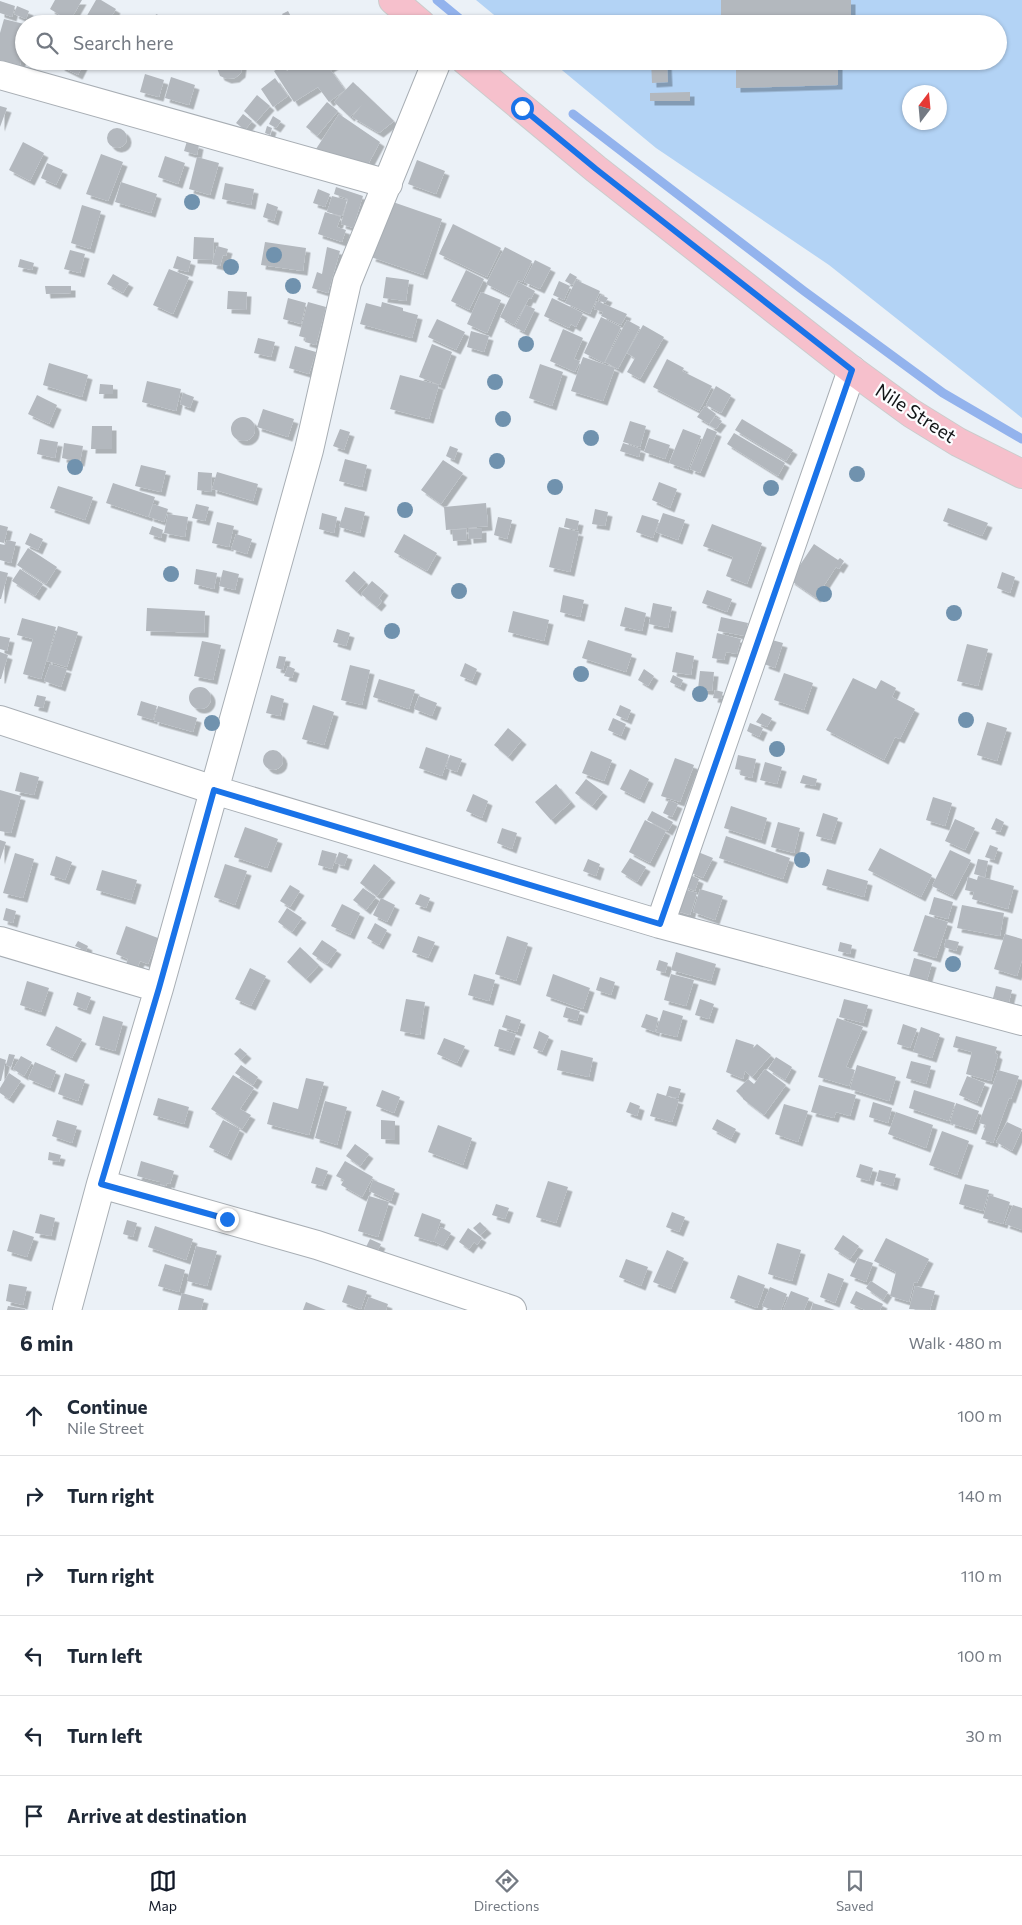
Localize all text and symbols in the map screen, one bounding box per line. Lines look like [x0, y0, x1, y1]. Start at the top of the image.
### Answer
search box [15, 15, 1007, 70]
icon: search [33, 29, 61, 57]
text: Search here [73, 31, 173, 54]
north arrow [902, 85, 947, 130]
route start [511, 97, 534, 120]
street label: Nile Street [872, 378, 961, 447]
route end [216, 1208, 239, 1231]
text: 6 min [20, 1330, 73, 1355]
text: Walk · 480 m [909, 1333, 1002, 1352]
text: Continue [67, 1395, 147, 1418]
icon: ahead [20, 1402, 48, 1430]
text: 100 m [957, 1406, 1002, 1425]
text: Nile Street [67, 1418, 144, 1437]
icon: right [20, 1482, 48, 1510]
text: Turn right [67, 1484, 154, 1507]
text: 140 m [958, 1486, 1002, 1505]
icon: right [20, 1562, 48, 1590]
text: Turn right [67, 1564, 154, 1587]
text: 110 m [961, 1566, 1002, 1585]
icon: left [20, 1642, 48, 1670]
text: Turn left [67, 1644, 142, 1667]
text: 100 m [957, 1646, 1002, 1665]
icon: left [20, 1722, 48, 1750]
text: Turn left [67, 1724, 142, 1747]
text: 30 m [965, 1726, 1002, 1745]
icon: arrive [20, 1802, 48, 1830]
text: Arrive at destination [67, 1804, 247, 1827]
tab: Map [148, 1867, 177, 1914]
tab: Directions [474, 1867, 539, 1914]
tab: Saved [836, 1867, 874, 1914]

